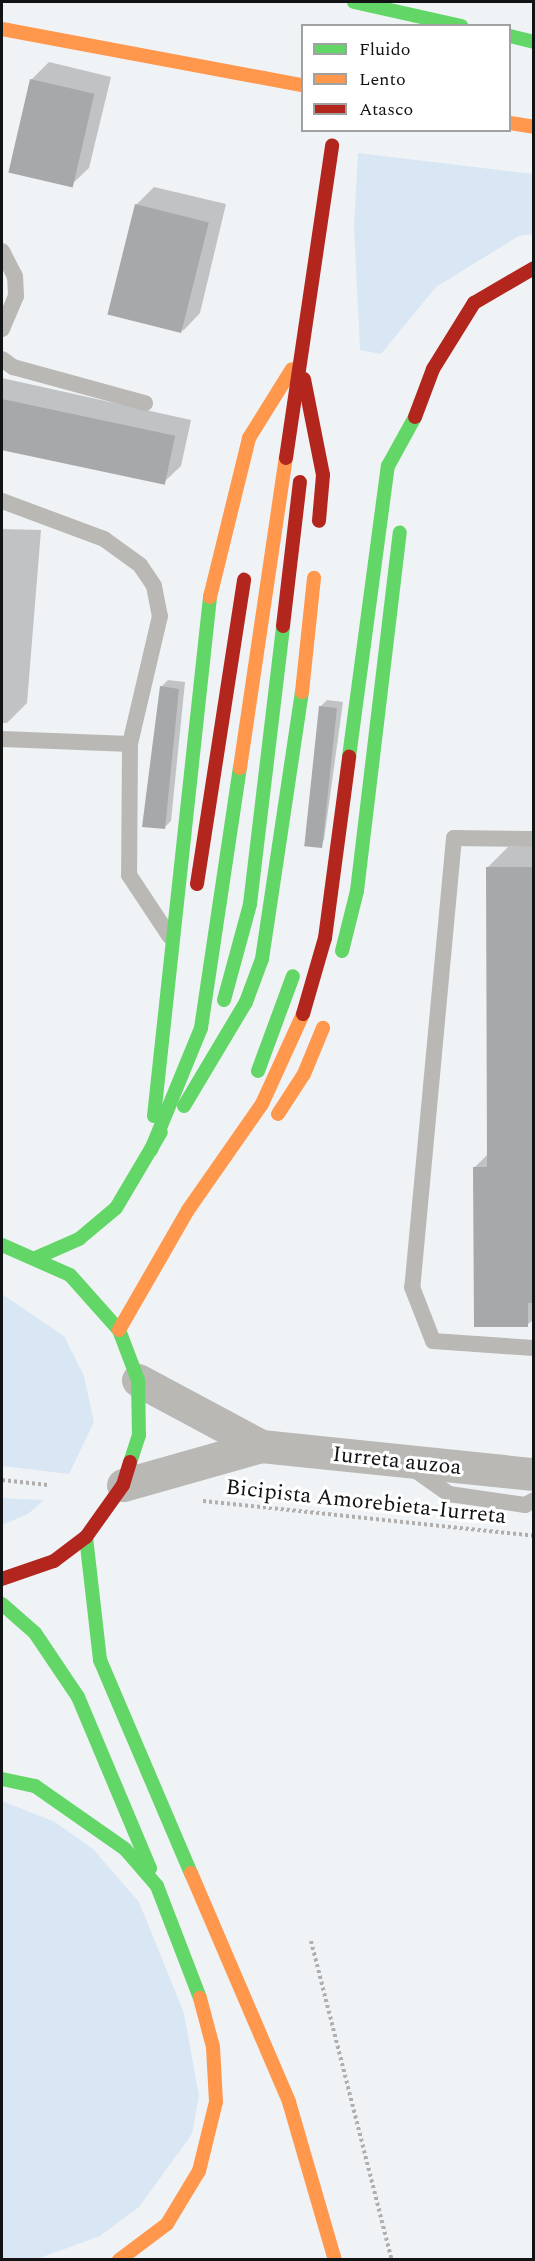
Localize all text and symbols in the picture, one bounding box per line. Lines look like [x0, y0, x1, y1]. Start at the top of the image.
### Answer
legend [301, 24, 511, 132]
text: Fluido [359, 36, 411, 63]
text: Lento [359, 66, 406, 93]
text: Atasco [359, 96, 413, 123]
street label: Iurreta auzoa [331, 1441, 463, 1481]
street label: Bicipista Amorebieta-Iurreta [224, 1474, 508, 1530]

